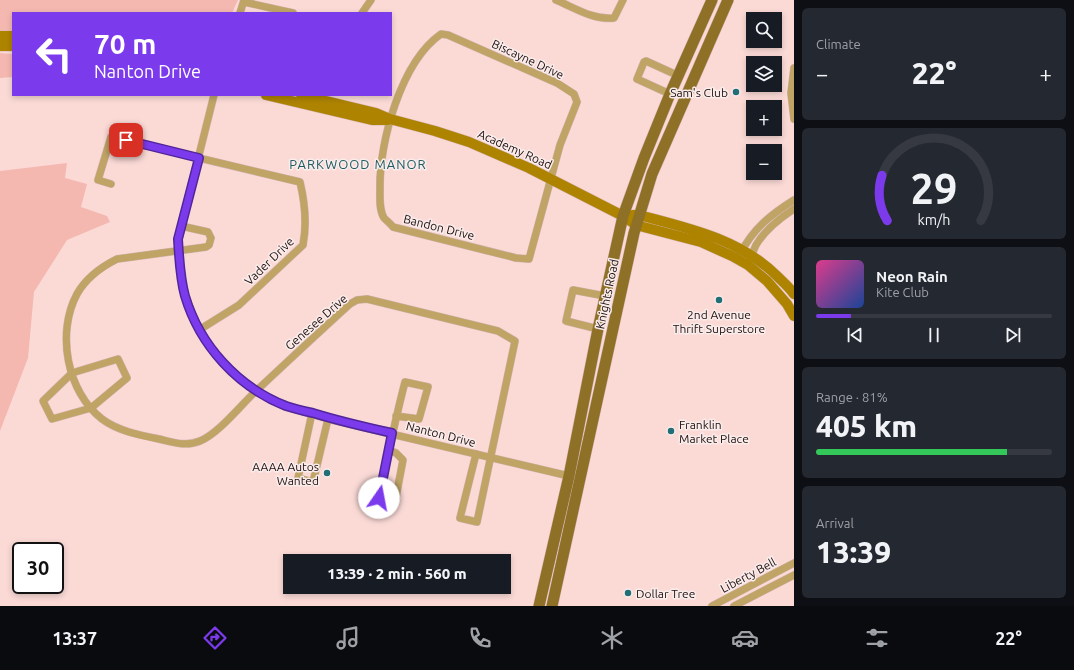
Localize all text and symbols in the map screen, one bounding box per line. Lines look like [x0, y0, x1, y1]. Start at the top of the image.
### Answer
map controls [746, 12, 782, 180]
button: search [746, 12, 782, 48]
icon: left [28, 28, 80, 80]
text: 70 m [94, 28, 156, 59]
street label: Biscayne Drive [490, 37, 566, 81]
text: Climate [816, 37, 861, 51]
button: layers [746, 56, 782, 92]
text: 22° [912, 56, 956, 90]
text: Nanton Drive [94, 61, 201, 81]
text: − [816, 61, 828, 86]
text: + [1040, 61, 1052, 86]
place label: Sam's Club [670, 86, 728, 99]
marker: Sam's Club [731, 87, 741, 97]
button: + [746, 100, 782, 136]
pin [109, 123, 143, 157]
street label: Academy Road [476, 127, 554, 171]
icon: arrive [115, 129, 137, 151]
button: − [746, 144, 782, 180]
district label: PARKWOOD MANOR [289, 157, 427, 171]
text: 29 [911, 165, 957, 212]
street label: Bandon Drive [402, 212, 476, 242]
text: km/h [918, 212, 950, 228]
street label: Vader Drive [242, 234, 296, 288]
street label: Knights Road [593, 258, 621, 330]
text: Neon Rain [876, 268, 948, 285]
text: Kite Club [876, 285, 929, 299]
street label: Genesee Drive [282, 292, 350, 352]
marker: 2nd Avenue Thrift Superstore [714, 295, 724, 305]
place label: 2nd Avenue Thrift Superstore [673, 308, 765, 335]
icon: previous [844, 324, 866, 346]
icon: pause [923, 324, 945, 346]
icon: next [1002, 324, 1024, 346]
text: Range · 81% [816, 390, 888, 404]
text: 405 km [816, 409, 917, 443]
place label: Franklin Market Place [679, 418, 749, 445]
street label: Nanton Drive [405, 419, 477, 449]
marker: Franklin Market Place [666, 426, 676, 436]
place label: AAAA Autos Wanted [252, 460, 319, 487]
marker: AAAA Autos Wanted [322, 468, 332, 478]
position arrow [358, 477, 400, 519]
text: Arrival [816, 516, 854, 530]
text: 13:39 [816, 535, 891, 569]
speed limit sign: 30 [12, 542, 64, 594]
street label: Liberty Bell [718, 555, 778, 595]
text: 13:39 · 2 min · 560 m [327, 565, 467, 582]
place label: Dollar Tree [636, 587, 695, 600]
marker: Dollar Tree [623, 588, 633, 598]
icon: directions [201, 624, 229, 652]
icon: music [334, 624, 362, 652]
icon: phone [466, 624, 494, 652]
icon: climate [598, 624, 626, 652]
icon: car [731, 624, 759, 652]
icon: filters [863, 624, 891, 652]
text: 13:37 [52, 628, 97, 648]
text: 22° [995, 628, 1022, 648]

